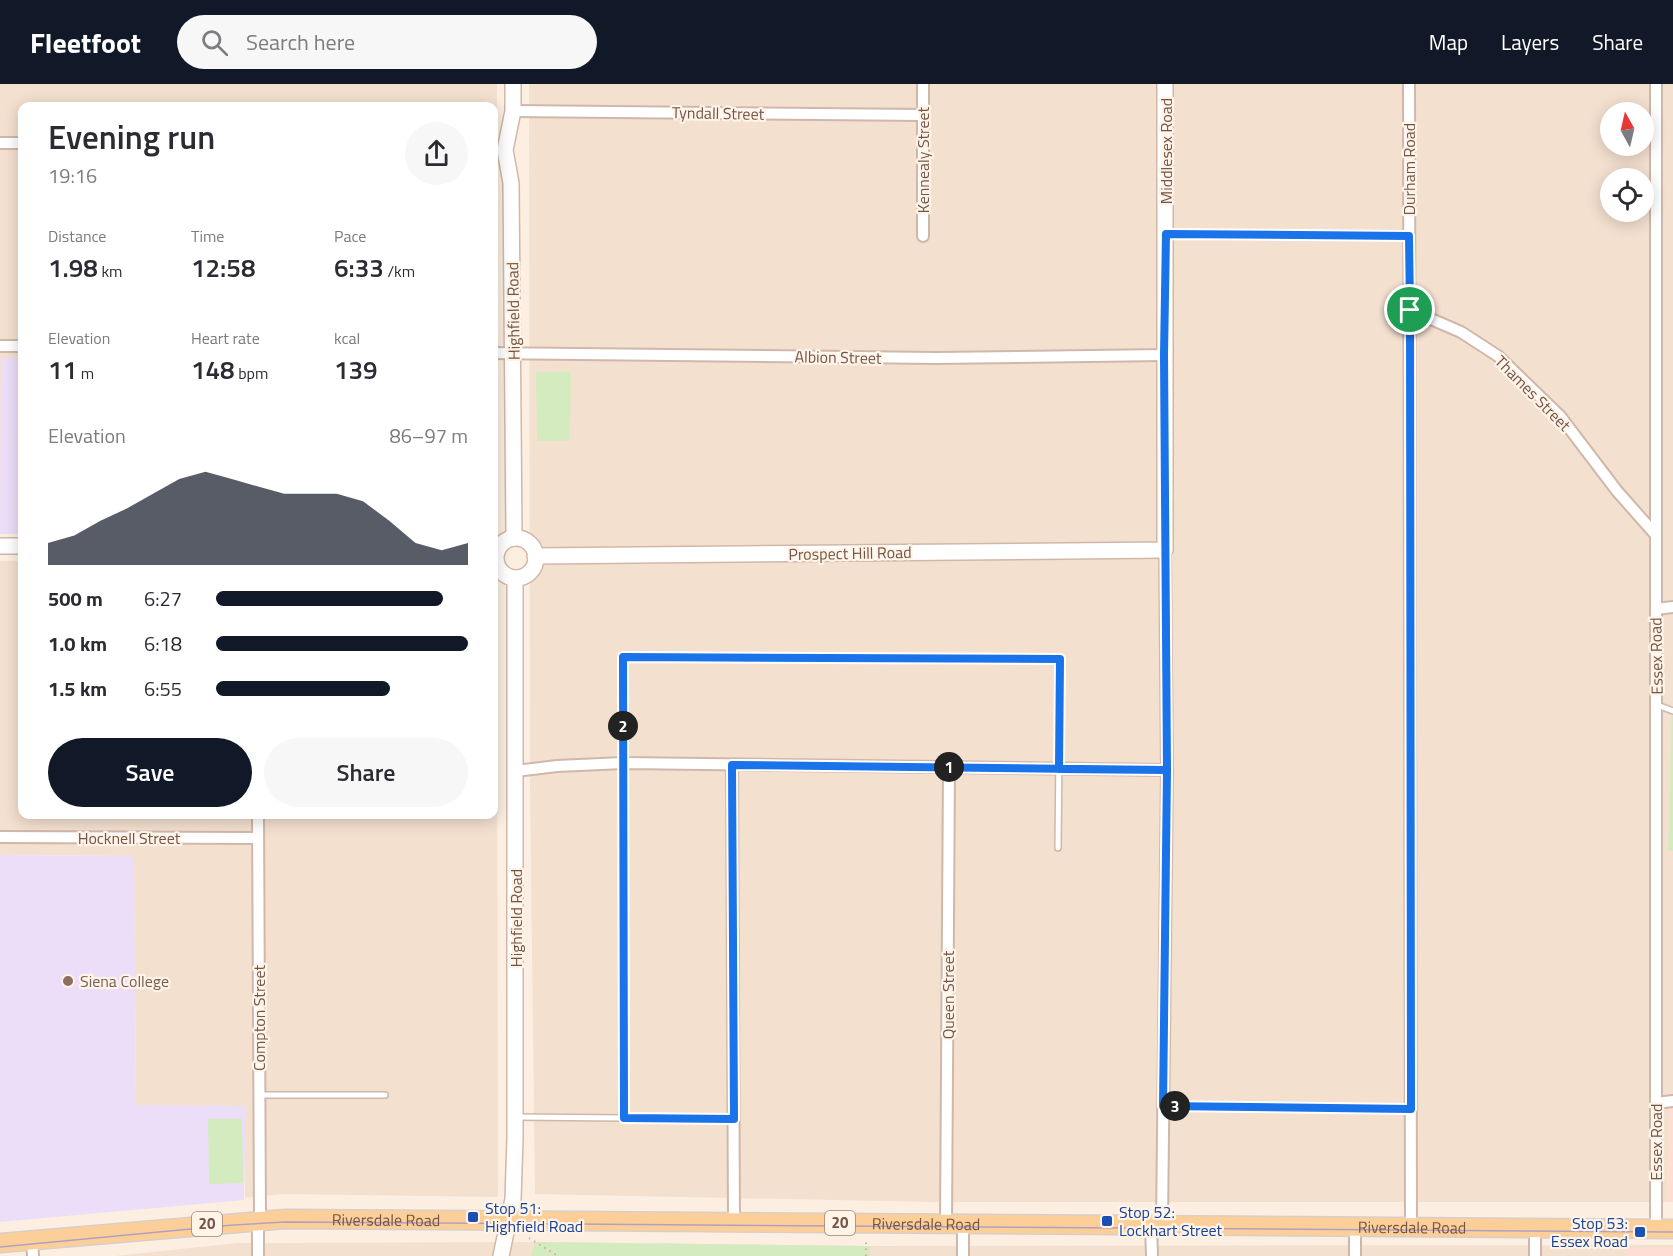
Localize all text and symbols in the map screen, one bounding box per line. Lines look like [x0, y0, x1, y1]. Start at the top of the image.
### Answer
search box [177, 15, 597, 69]
text: Fleetfoot [30, 21, 141, 64]
text: Search here [246, 25, 355, 59]
icon: search [198, 26, 231, 59]
text: Map [1429, 26, 1468, 58]
text: Layers [1501, 26, 1559, 58]
text: Share [1592, 26, 1643, 58]
street label: Middlesex Road [1154, 98, 1178, 204]
street label: Tyndall Street [672, 100, 765, 126]
north arrow [1600, 102, 1654, 156]
map controls [1600, 102, 1654, 222]
street label: Kennealy Street [911, 106, 935, 213]
text: Evening run [48, 112, 215, 162]
button: share [405, 122, 468, 185]
street label: Durham Road [1397, 123, 1421, 215]
text: 19:16 [48, 160, 97, 191]
button: locate [1600, 168, 1654, 222]
text: Distance [48, 224, 106, 248]
text: Time [191, 224, 224, 248]
text: Pace [334, 224, 366, 248]
text: 1.98 [48, 248, 98, 287]
text: 12:58 [191, 248, 255, 287]
text: 6:33 [334, 248, 384, 287]
text: km [98, 259, 122, 283]
text: /km [384, 259, 415, 283]
street label: Highfield Road [500, 262, 526, 360]
pin [1384, 284, 1435, 335]
icon: arrive [1393, 293, 1426, 326]
text: Elevation [48, 326, 110, 350]
text: Heart rate [191, 326, 260, 350]
text: kcal [334, 326, 360, 350]
street label: Albion Street [794, 344, 882, 370]
text: 11 [48, 350, 77, 389]
text: 148 [191, 350, 235, 389]
text: 139 [334, 350, 378, 389]
street label: Thames Street [1490, 350, 1577, 437]
text: m [77, 361, 94, 385]
text: bpm [235, 361, 268, 385]
text: Elevation [48, 420, 126, 451]
text: 86–97 m [389, 420, 468, 451]
street label: Prospect Hill Road [788, 540, 912, 566]
text: 500 m [48, 583, 103, 614]
text: 6:27 [144, 583, 182, 614]
street label: Essex Road [1643, 617, 1669, 695]
text: 1.0 km [48, 628, 107, 659]
text: 6:18 [144, 628, 182, 659]
text: 1.5 km [48, 673, 107, 704]
text: 6:55 [144, 673, 182, 704]
pin: 2 [608, 711, 638, 741]
text: 2 [619, 714, 627, 738]
button: Save [48, 738, 252, 807]
button: Share [264, 738, 468, 807]
pin: 1 [934, 752, 964, 782]
text: 1 [945, 755, 953, 779]
street label: Hocknell Street [78, 826, 181, 850]
street label: Highfield Road [504, 869, 528, 967]
street label: Queen Street [936, 950, 960, 1039]
street label: Compton Street [247, 965, 271, 1071]
place label: Siena College [80, 969, 169, 993]
marker: Siena College [61, 974, 75, 988]
pin: 3 [1160, 1091, 1190, 1121]
text: 3 [1171, 1094, 1179, 1118]
street label: Essex Road [1644, 1103, 1668, 1181]
place label: Stop 51: Highfield Road [485, 1196, 583, 1238]
place label: Stop 52: Lockhart Street [1119, 1200, 1223, 1242]
street label: Riversdale Road [332, 1207, 440, 1232]
marker: Stop 51: Highfield Road [466, 1210, 480, 1224]
road number: 20 [825, 1211, 855, 1235]
street label: Riversdale Road [872, 1211, 980, 1236]
place label: Stop 53: Essex Road [1551, 1211, 1628, 1253]
road number: 20 [192, 1212, 222, 1236]
marker: Stop 52: Lockhart Street [1100, 1214, 1114, 1228]
street label: Riversdale Road [1358, 1215, 1466, 1240]
marker: Stop 53: Essex Road [1633, 1225, 1647, 1239]

